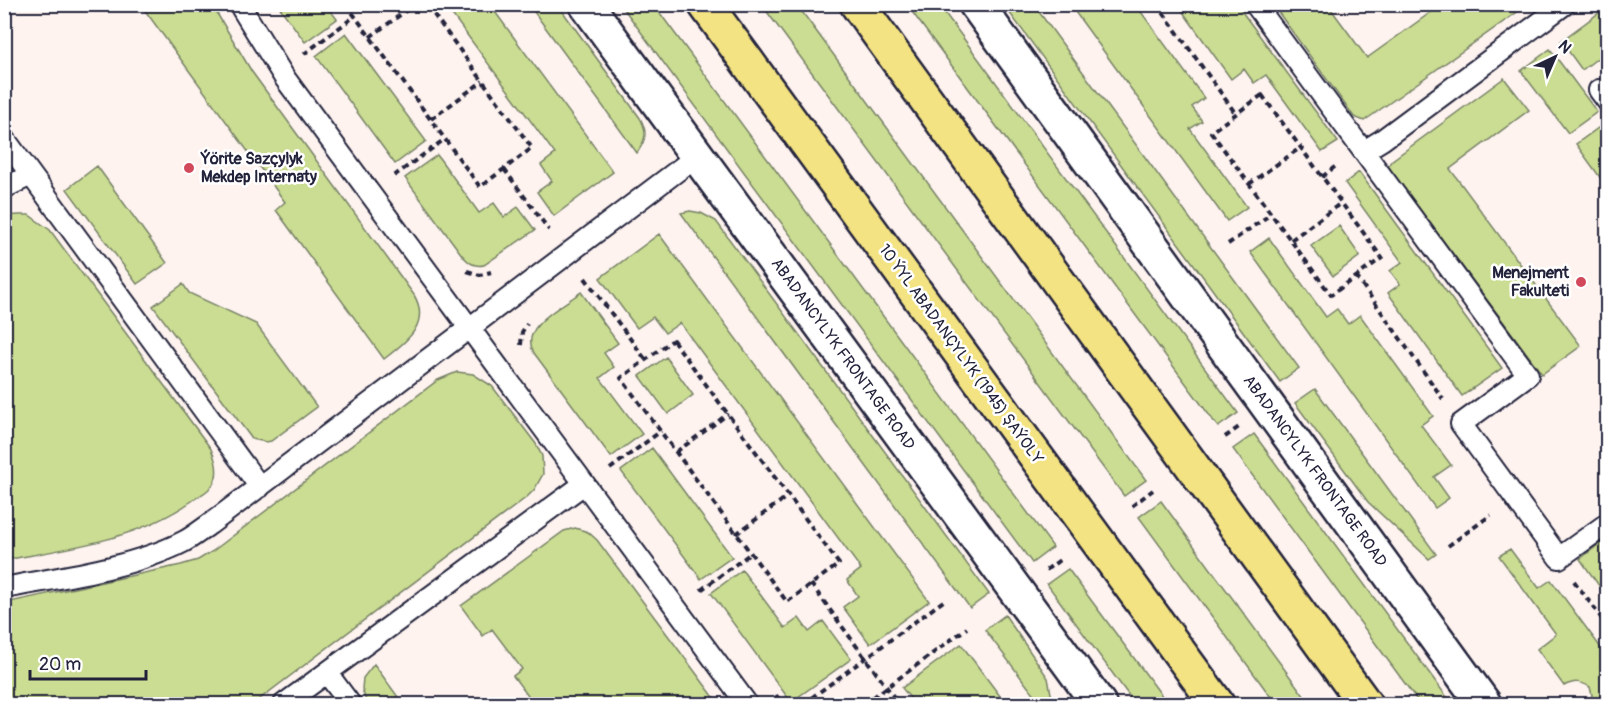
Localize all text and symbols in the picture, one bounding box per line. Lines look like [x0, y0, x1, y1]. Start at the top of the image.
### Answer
north arrow [1525, 27, 1585, 87]
text: N [1554, 36, 1576, 58]
place label: Ýörite Sazçylyk Mekdep Internaty [200, 149, 317, 187]
marker: Ýörite Sazçylyk Mekdep Internaty [182, 161, 196, 175]
street label: 10 ÝYL ABADANÇYLYK (1945) ŞAÝOLY [874, 240, 1048, 468]
street label: ABADANCYLYK FRONTAGE ROAD [767, 254, 919, 454]
place label: Menejment Fakulteti [1492, 263, 1570, 301]
marker: Menejment Fakulteti [1574, 275, 1588, 289]
street label: ABADANCYLYK FRONTAGE ROAD [1239, 371, 1391, 571]
scale bar [30, 643, 146, 681]
text: 20 m [39, 653, 81, 676]

